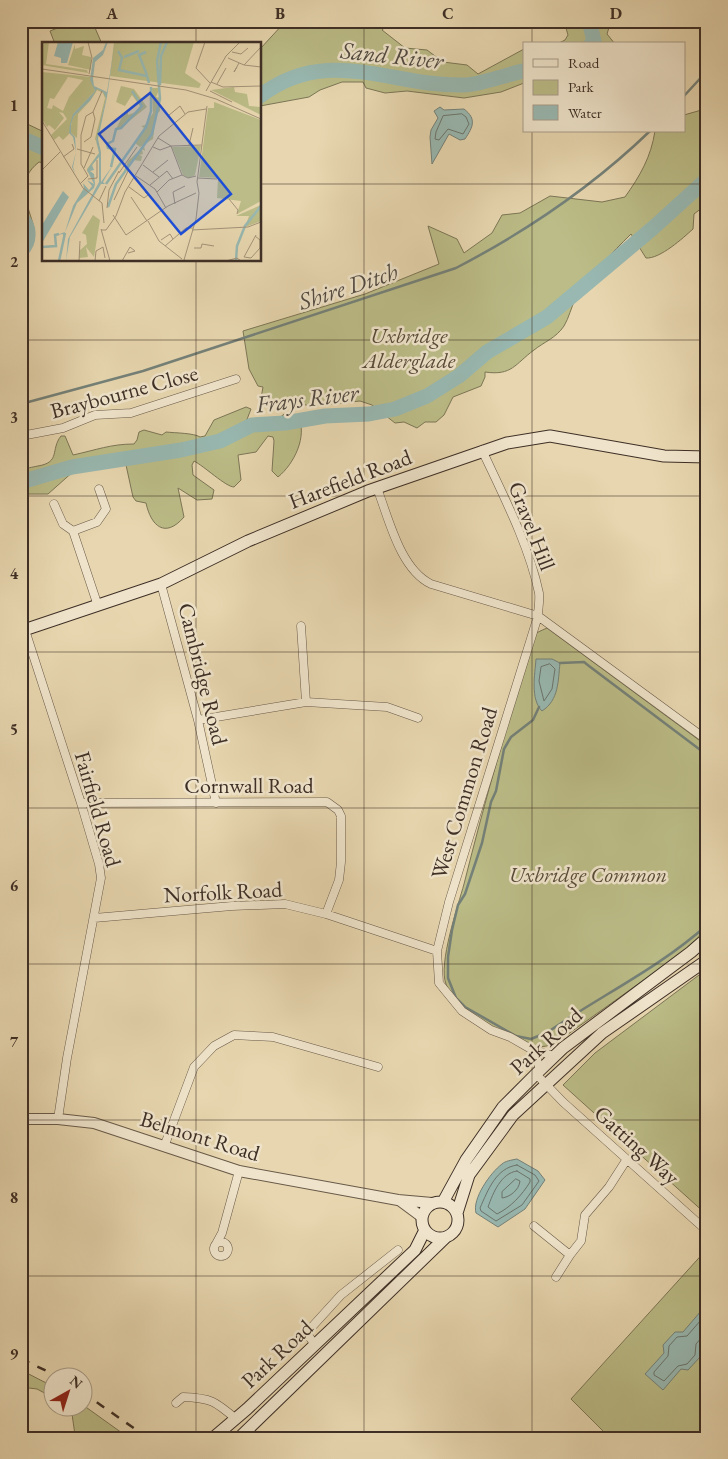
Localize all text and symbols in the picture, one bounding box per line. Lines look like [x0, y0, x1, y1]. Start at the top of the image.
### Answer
text: A [105, 3, 118, 24]
text: B [275, 3, 285, 24]
text: C [442, 3, 454, 24]
text: D [610, 3, 622, 24]
water label: Sand River [338, 34, 447, 76]
inset map [42, 42, 261, 261]
legend [523, 42, 686, 132]
text: Road [568, 53, 600, 72]
text: Park [568, 77, 595, 96]
text: 1 [10, 95, 18, 116]
text: Water [568, 103, 602, 122]
text: 2 [10, 251, 19, 272]
water label: Shire Ditch [293, 255, 402, 317]
park label: Uxbridge Alderglade [361, 321, 456, 375]
street label: Braybourne Close [47, 358, 201, 426]
water label: Frays River [253, 376, 362, 420]
text: 3 [10, 407, 18, 428]
street label: Harefield Road [284, 442, 416, 516]
street label: Gravel Hill [502, 477, 562, 575]
text: 4 [10, 563, 19, 584]
street label: Cambridge Road [171, 600, 235, 749]
street label: West Common Road [424, 703, 504, 883]
text: 5 [10, 719, 18, 740]
street label: Fairfield Road [68, 748, 129, 871]
street label: Cornwall Road [184, 771, 315, 800]
park label: Uxbridge Common [509, 860, 667, 889]
street label: Norfolk Road [163, 874, 284, 910]
text: 6 [10, 875, 19, 896]
street label: Park Road [504, 1000, 589, 1081]
text: 7 [10, 1031, 19, 1052]
street label: Gatting Way [588, 1099, 686, 1191]
street label: Belmont Road [137, 1104, 264, 1168]
text: 8 [10, 1187, 18, 1208]
street label: Park Road [235, 1313, 320, 1395]
text: 9 [10, 1343, 19, 1364]
north arrow [42, 1366, 92, 1416]
text: N [66, 1371, 87, 1393]

